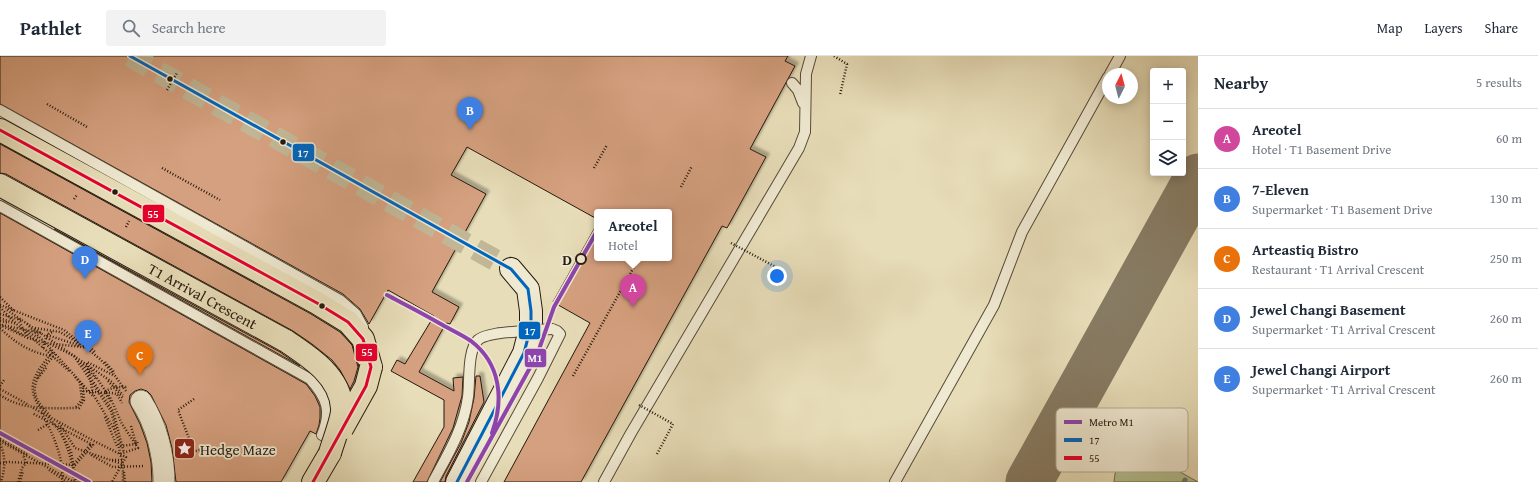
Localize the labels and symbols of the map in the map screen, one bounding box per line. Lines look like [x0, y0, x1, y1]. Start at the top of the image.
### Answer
north arrow [1102, 68, 1138, 104]
unlabelled marker [165, 74, 175, 84]
pin: B [457, 97, 483, 130]
unlabelled marker [278, 137, 288, 147]
line badge: 17 [292, 143, 315, 162]
text: 17 [297, 145, 309, 161]
unlabelled marker [110, 187, 120, 197]
line badge: 55 [142, 204, 165, 223]
text: 55 [147, 206, 159, 222]
pin: D [72, 246, 98, 279]
place label: D [562, 249, 572, 270]
marker: D [575, 253, 587, 265]
street label: T1 Arrival Crescent [145, 257, 262, 334]
your location [767, 266, 787, 286]
pin: A [620, 274, 646, 307]
unlabelled marker [317, 301, 327, 311]
pin: E [75, 320, 101, 353]
line badge: 17 [518, 321, 541, 340]
text: 17 [524, 323, 536, 339]
pin: C [127, 342, 153, 375]
line badge: 55 [355, 343, 378, 362]
text: 55 [361, 344, 373, 360]
line badge: M1 [524, 348, 547, 368]
text: M1 [527, 350, 543, 366]
legend [1056, 408, 1188, 472]
text: Metro M1 [1089, 414, 1134, 430]
text: 17 [1089, 432, 1100, 448]
place icon: Hedge Maze [172, 436, 198, 462]
place label: Hedge Maze [200, 439, 276, 460]
text: 55 [1089, 450, 1100, 466]

